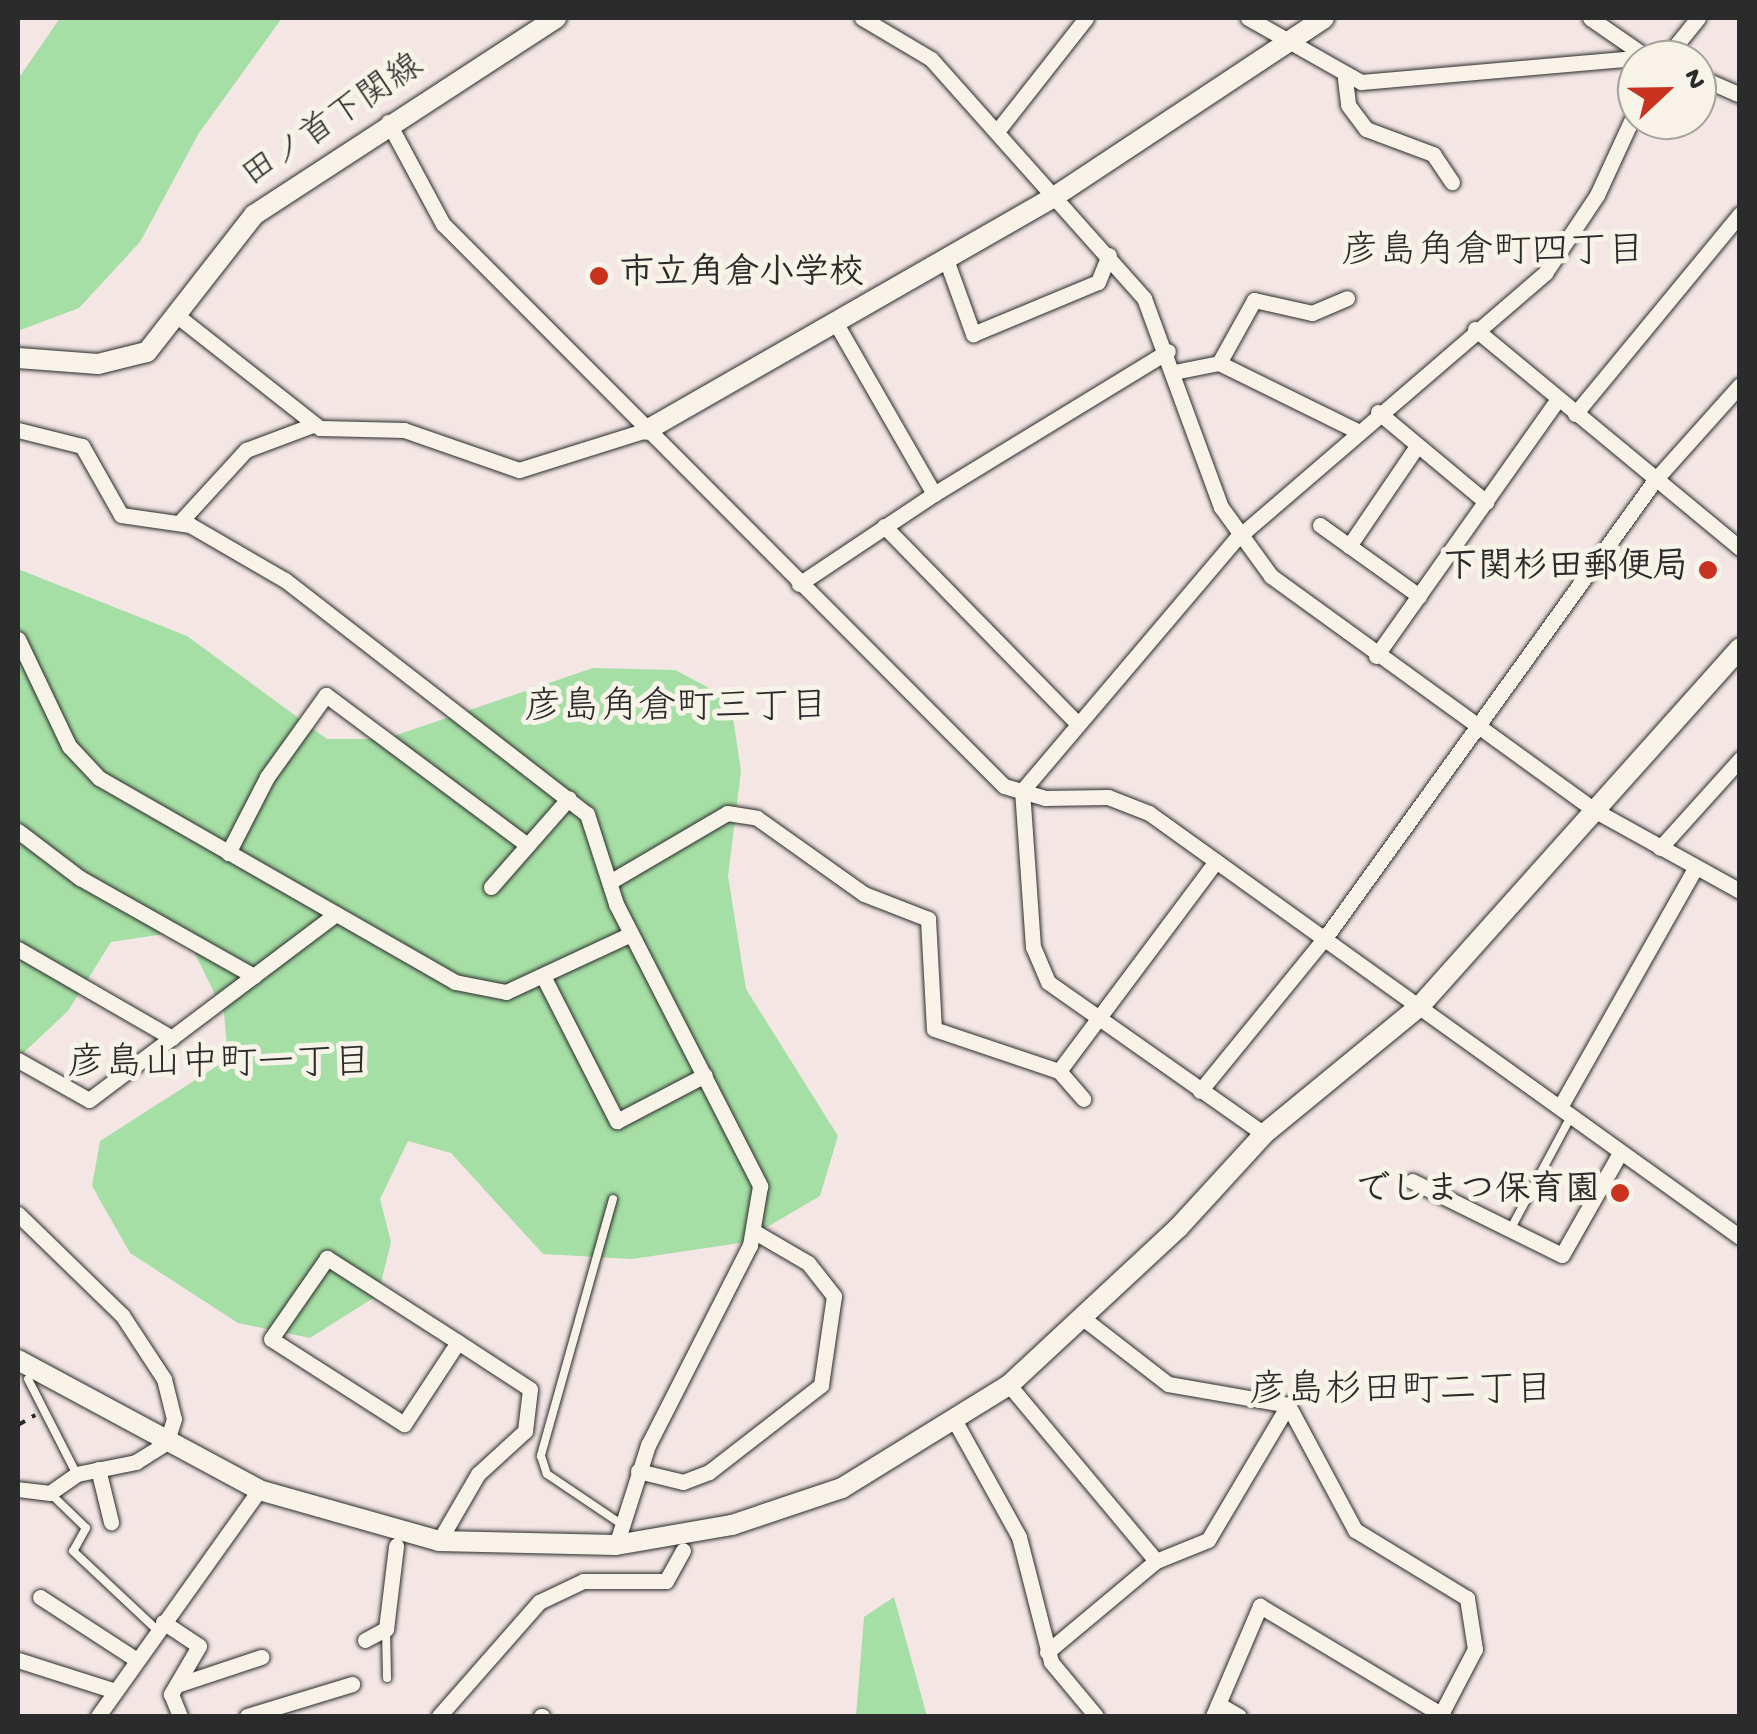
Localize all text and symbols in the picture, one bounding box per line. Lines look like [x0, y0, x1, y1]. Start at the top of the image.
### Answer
north arrow [1617, 40, 1717, 140]
street label: 田ノ首下関線 [235, 47, 433, 199]
text: N [1675, 65, 1712, 94]
district label: 彦島角倉町四丁目 [1341, 232, 1645, 278]
place label: 市立角倉小学校 [619, 255, 864, 297]
marker: 市立角倉小学校 [588, 265, 610, 287]
place label: 下関杉田郵便局 [1443, 549, 1688, 591]
marker: 下関杉田郵便局 [1697, 559, 1719, 581]
district label: 彦島角倉町三丁目 [524, 688, 828, 734]
district label: 彦島山中町一丁目 [67, 1044, 371, 1090]
place label: でしまつ保育園 [1355, 1172, 1600, 1214]
marker: でしまつ保育園 [1609, 1182, 1631, 1204]
district label: 彦島杉田町二丁目 [1249, 1371, 1553, 1417]

